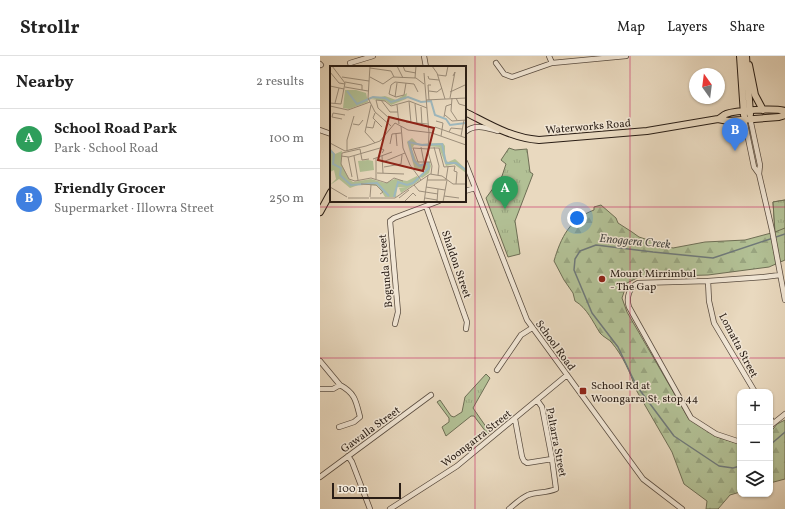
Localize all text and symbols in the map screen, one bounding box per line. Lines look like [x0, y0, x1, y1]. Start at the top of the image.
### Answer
text: Strollr [20, 15, 80, 41]
text: Map [617, 18, 645, 37]
text: Layers [667, 18, 707, 37]
text: Share [729, 18, 765, 37]
inset map [330, 66, 466, 202]
north arrow [689, 68, 725, 104]
text: Nearby [16, 71, 74, 94]
text: 2 results [256, 73, 304, 91]
street label: Waterworks Road [545, 116, 632, 139]
pin: B [722, 118, 748, 151]
text: School Road Park [54, 119, 177, 140]
text: A [24, 130, 34, 148]
text: 100 m [269, 130, 304, 148]
text: Park · School Road [54, 140, 158, 158]
pin: A [492, 176, 518, 209]
text: Friendly Grocer [54, 179, 165, 200]
text: B [25, 190, 33, 208]
text: 250 m [269, 190, 304, 208]
text: Supermarket · Illowra Street [54, 200, 214, 218]
your location [567, 208, 587, 228]
street label: Shaldon Street [437, 228, 474, 301]
water label: Enoggera Creek [598, 231, 672, 253]
street label: Bogunda Street [376, 233, 397, 308]
place label: Mount Mirrimbul - The Gap [610, 267, 696, 295]
marker: Mount Mirrimbul - The Gap [597, 274, 607, 284]
street label: Lomatta Street [714, 311, 761, 381]
street label: School Road [531, 318, 578, 374]
place label: School Rd at Woongarra St, stop 44 [591, 379, 699, 407]
marker: School Rd at Woongarra St, stop 44 [578, 386, 588, 396]
map controls [737, 389, 773, 497]
button: + [737, 389, 773, 425]
street label: Gawalla Street [338, 403, 404, 457]
street label: Paltarra Street [541, 406, 570, 478]
street label: Woongarra Street [439, 407, 515, 471]
button: − [737, 425, 773, 461]
button: layers [737, 461, 773, 497]
scale bar [332, 481, 401, 500]
text: 100 m [338, 482, 368, 497]

